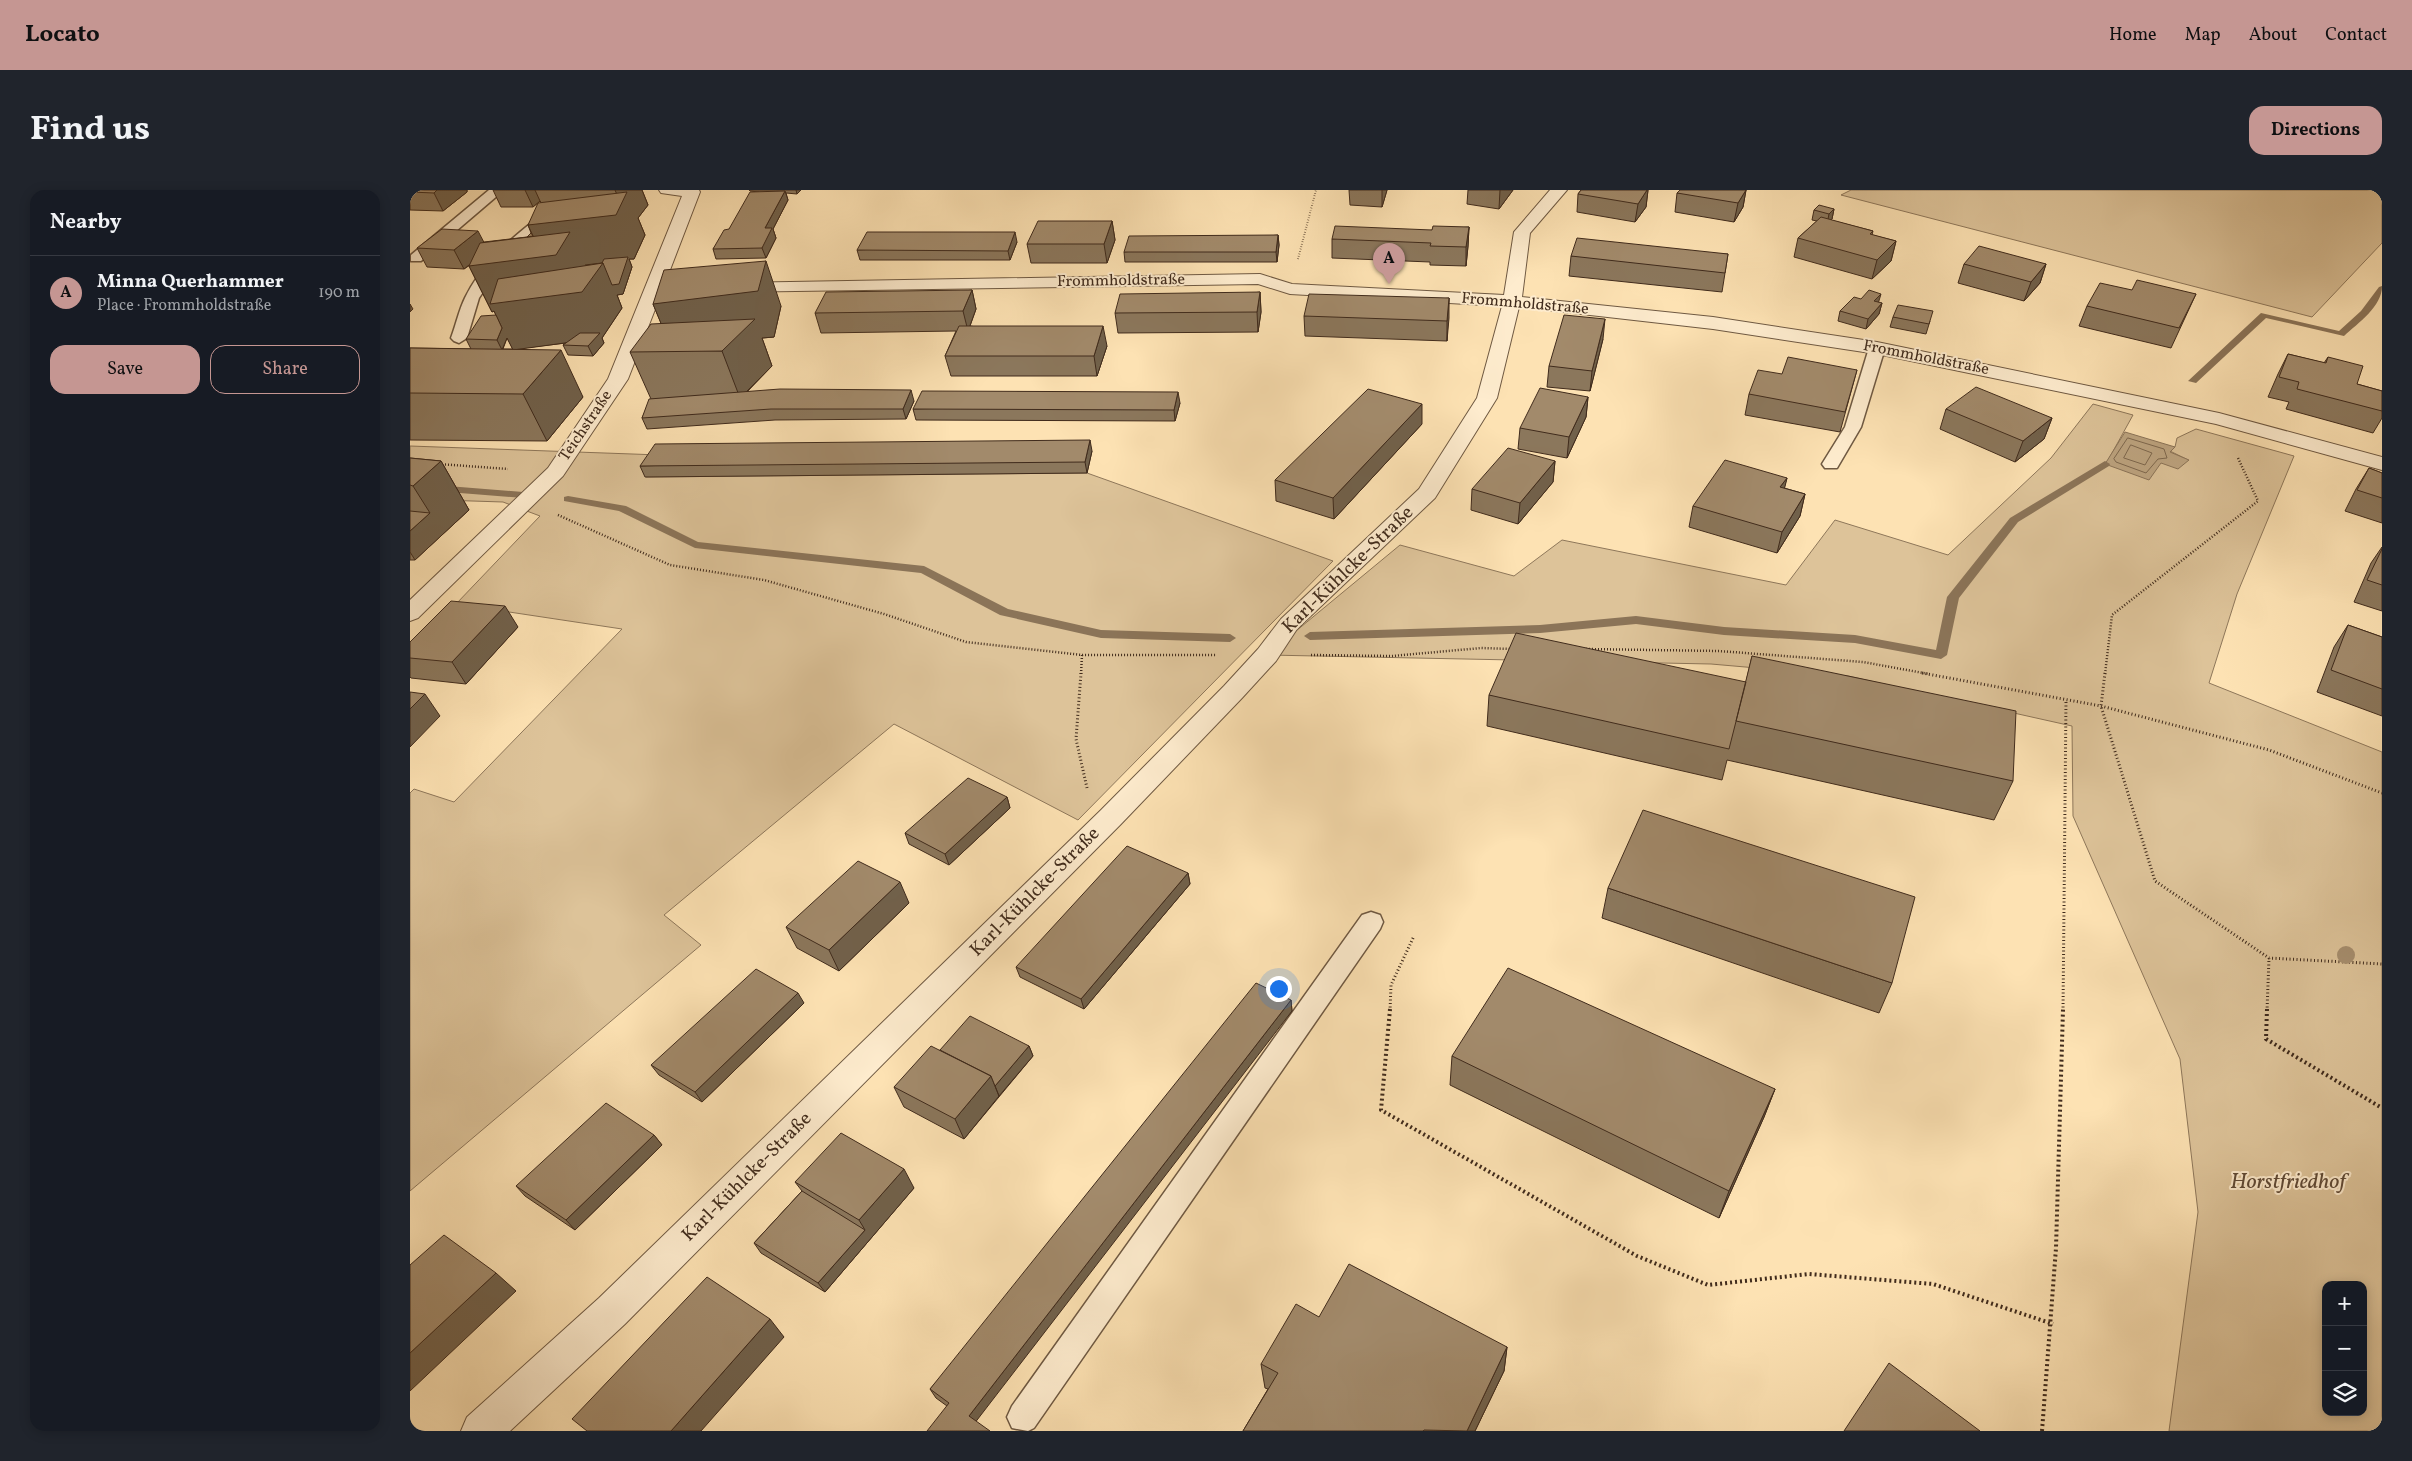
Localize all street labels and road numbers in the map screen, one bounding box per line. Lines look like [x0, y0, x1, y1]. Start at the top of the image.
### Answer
street label: Frommholdstraße [1057, 269, 1185, 293]
street label: Frommholdstraße [1460, 287, 1590, 321]
street label: Frommholdstraße [1861, 335, 1991, 381]
street label: Teichstraße [554, 386, 618, 466]
street label: Karl-Kühlcke-Straße [1276, 500, 1420, 640]
street label: Karl-Kühlcke-Straße [964, 821, 1106, 963]
street label: Karl-Kühlcke-Straße [676, 1106, 818, 1248]

